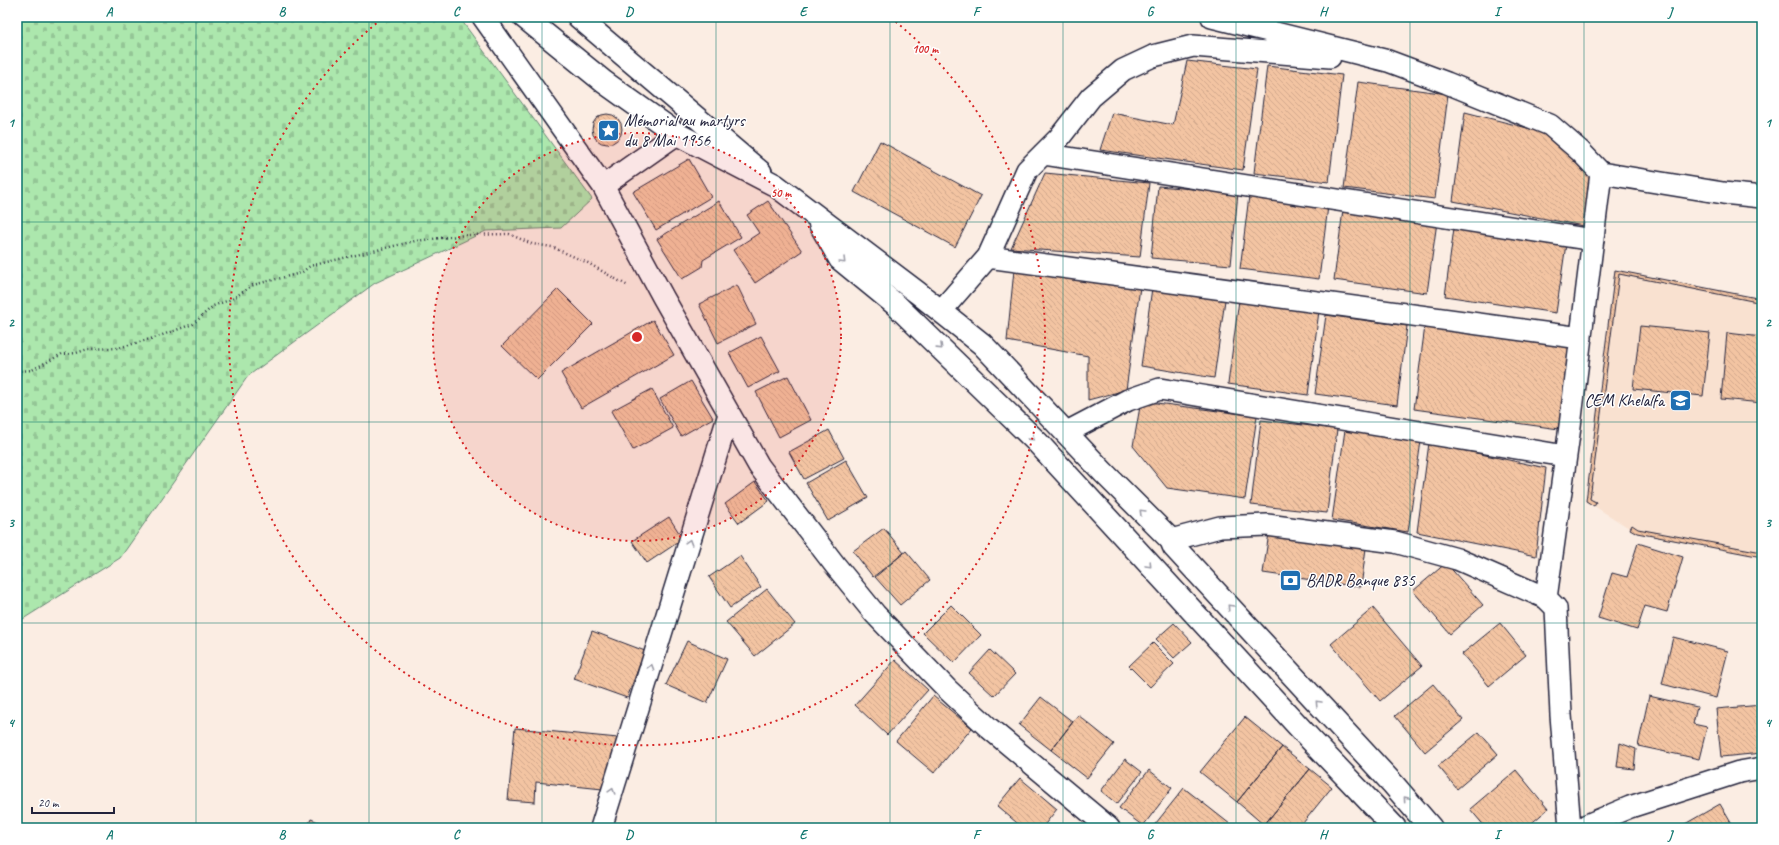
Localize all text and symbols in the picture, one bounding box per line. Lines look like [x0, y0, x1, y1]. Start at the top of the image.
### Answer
text: A [106, 4, 114, 20]
text: B [279, 4, 287, 20]
text: C [453, 4, 461, 20]
text: D [625, 4, 634, 20]
text: E [800, 4, 809, 20]
text: F [973, 4, 982, 20]
text: G [1147, 4, 1155, 20]
text: H [1319, 4, 1329, 20]
text: I [1494, 4, 1503, 20]
text: J [1667, 4, 1674, 20]
text: 100 m [912, 41, 939, 57]
place label: Mémorial au martyrs du 8 Mai 1956 [624, 110, 747, 151]
text: 1 [8, 115, 16, 131]
text: 1 [1765, 115, 1773, 131]
place icon: Mémorial au martyrs du 8 Mai 1956 [595, 117, 621, 143]
text: 50 m [771, 185, 792, 201]
one-way arrow [838, 256, 846, 264]
text: 2 [8, 315, 15, 331]
text: 2 [1765, 315, 1772, 331]
centre of rings [630, 330, 644, 344]
one-way arrow [935, 342, 943, 350]
school or university icon: CEM Khelalfa [1667, 387, 1693, 413]
place label: CEM Khelalfa [1585, 390, 1666, 411]
one-way arrow [1027, 433, 1035, 441]
one-way arrow [1139, 509, 1147, 517]
text: 3 [8, 515, 15, 531]
text: 3 [1765, 515, 1772, 531]
one-way arrow [684, 539, 693, 546]
one-way arrow [1145, 560, 1152, 567]
bank icon: BADR Banque 835 [1278, 567, 1304, 593]
place label: BADR Banque 835 [1306, 570, 1416, 591]
one-way arrow [1228, 604, 1235, 612]
one-way arrow [646, 663, 655, 670]
one-way arrow [1316, 700, 1323, 707]
text: 4 [8, 715, 16, 731]
text: 4 [1765, 715, 1773, 731]
one-way arrow [607, 787, 616, 794]
scale bar [32, 789, 114, 815]
text: 20 m [38, 795, 60, 811]
one-way arrow [1403, 796, 1410, 803]
text: A [106, 827, 114, 843]
text: B [279, 827, 287, 843]
text: C [453, 827, 461, 843]
text: D [625, 827, 634, 843]
text: E [800, 827, 809, 843]
text: F [973, 827, 982, 843]
text: G [1147, 827, 1155, 843]
text: H [1319, 827, 1329, 843]
text: I [1494, 827, 1503, 843]
text: J [1667, 827, 1674, 843]

